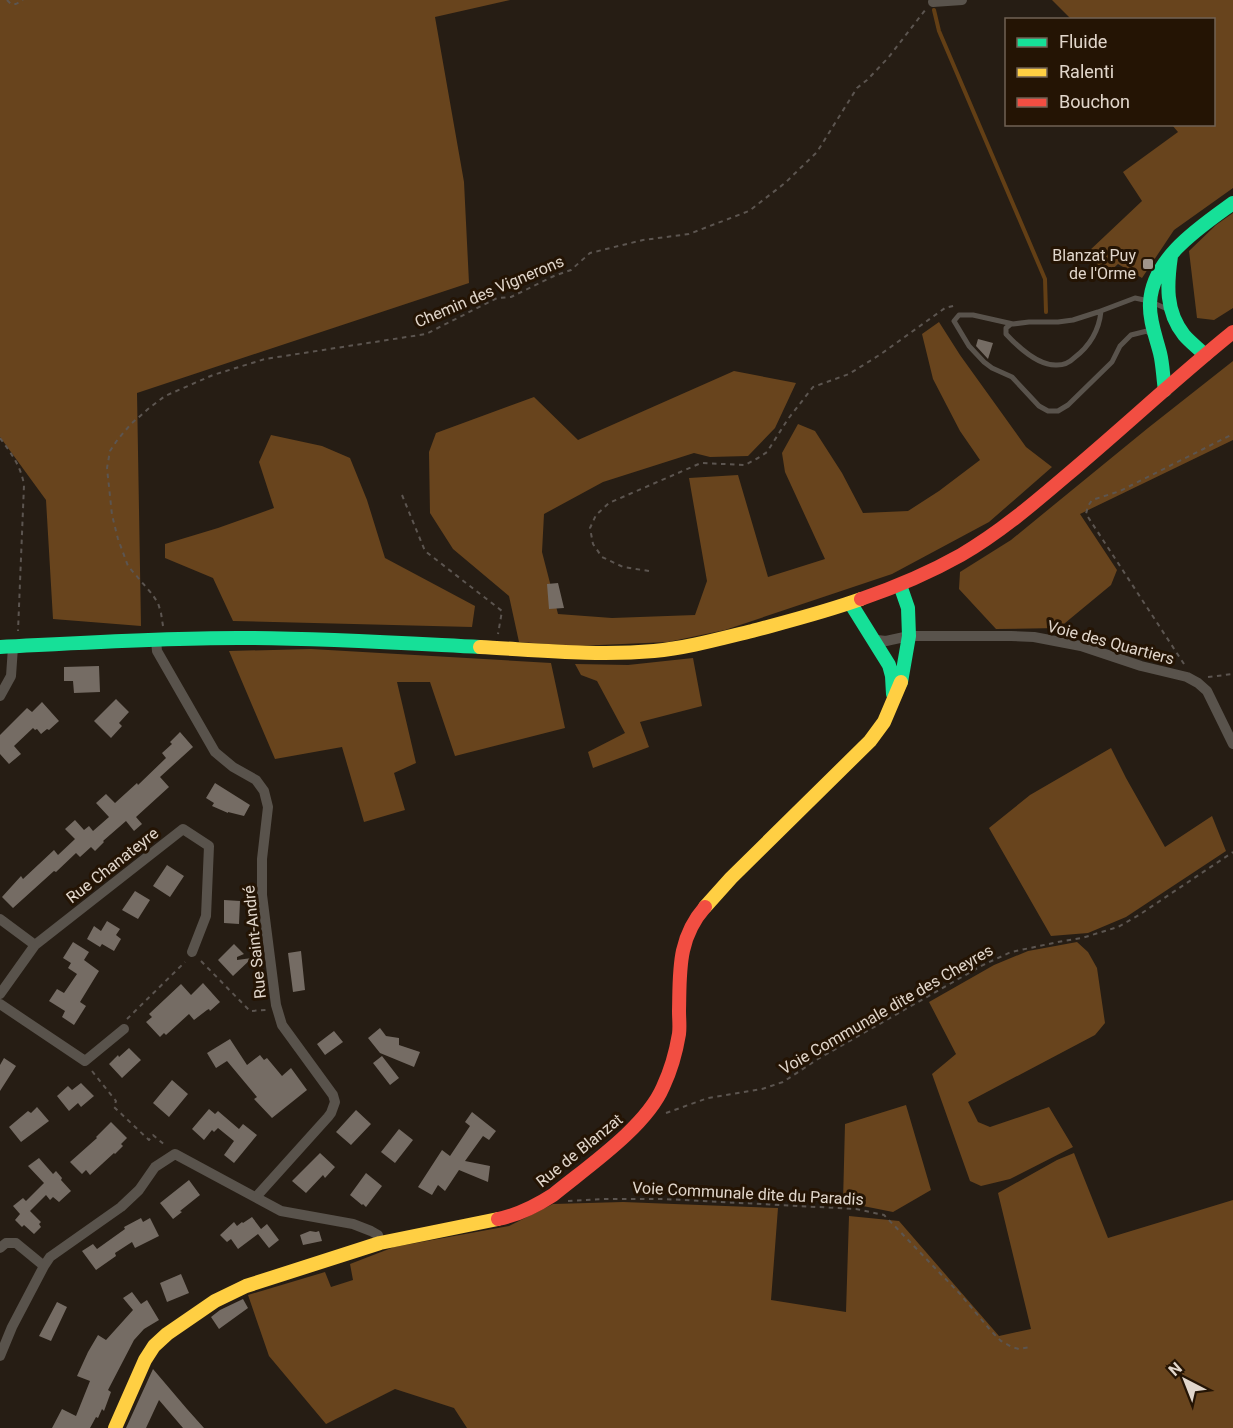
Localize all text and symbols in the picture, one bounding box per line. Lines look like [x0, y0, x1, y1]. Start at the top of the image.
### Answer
legend [1005, 18, 1215, 126]
text: Fluide [1059, 31, 1107, 52]
text: Ralenti [1059, 61, 1114, 82]
text: Bouchon [1059, 91, 1130, 112]
place label: Blanzat Puy de l'Orme [1052, 246, 1136, 283]
street label: Chemin des Vignerons [412, 251, 567, 331]
marker: Blanzat Puy de l'Orme [1141, 257, 1155, 271]
street label: Voie des Quartiers [1045, 616, 1176, 669]
street label: Rue Chanateyre [63, 824, 162, 907]
street label: Rue Saint-André [239, 884, 270, 1000]
street label: Voie Communale dite des Cheyres [776, 940, 996, 1078]
street label: Rue de Blanzat [532, 1110, 626, 1191]
street label: Voie Communale dite du Paradis [632, 1178, 864, 1209]
north arrow [1155, 1350, 1215, 1410]
text: N [1165, 1358, 1186, 1380]

